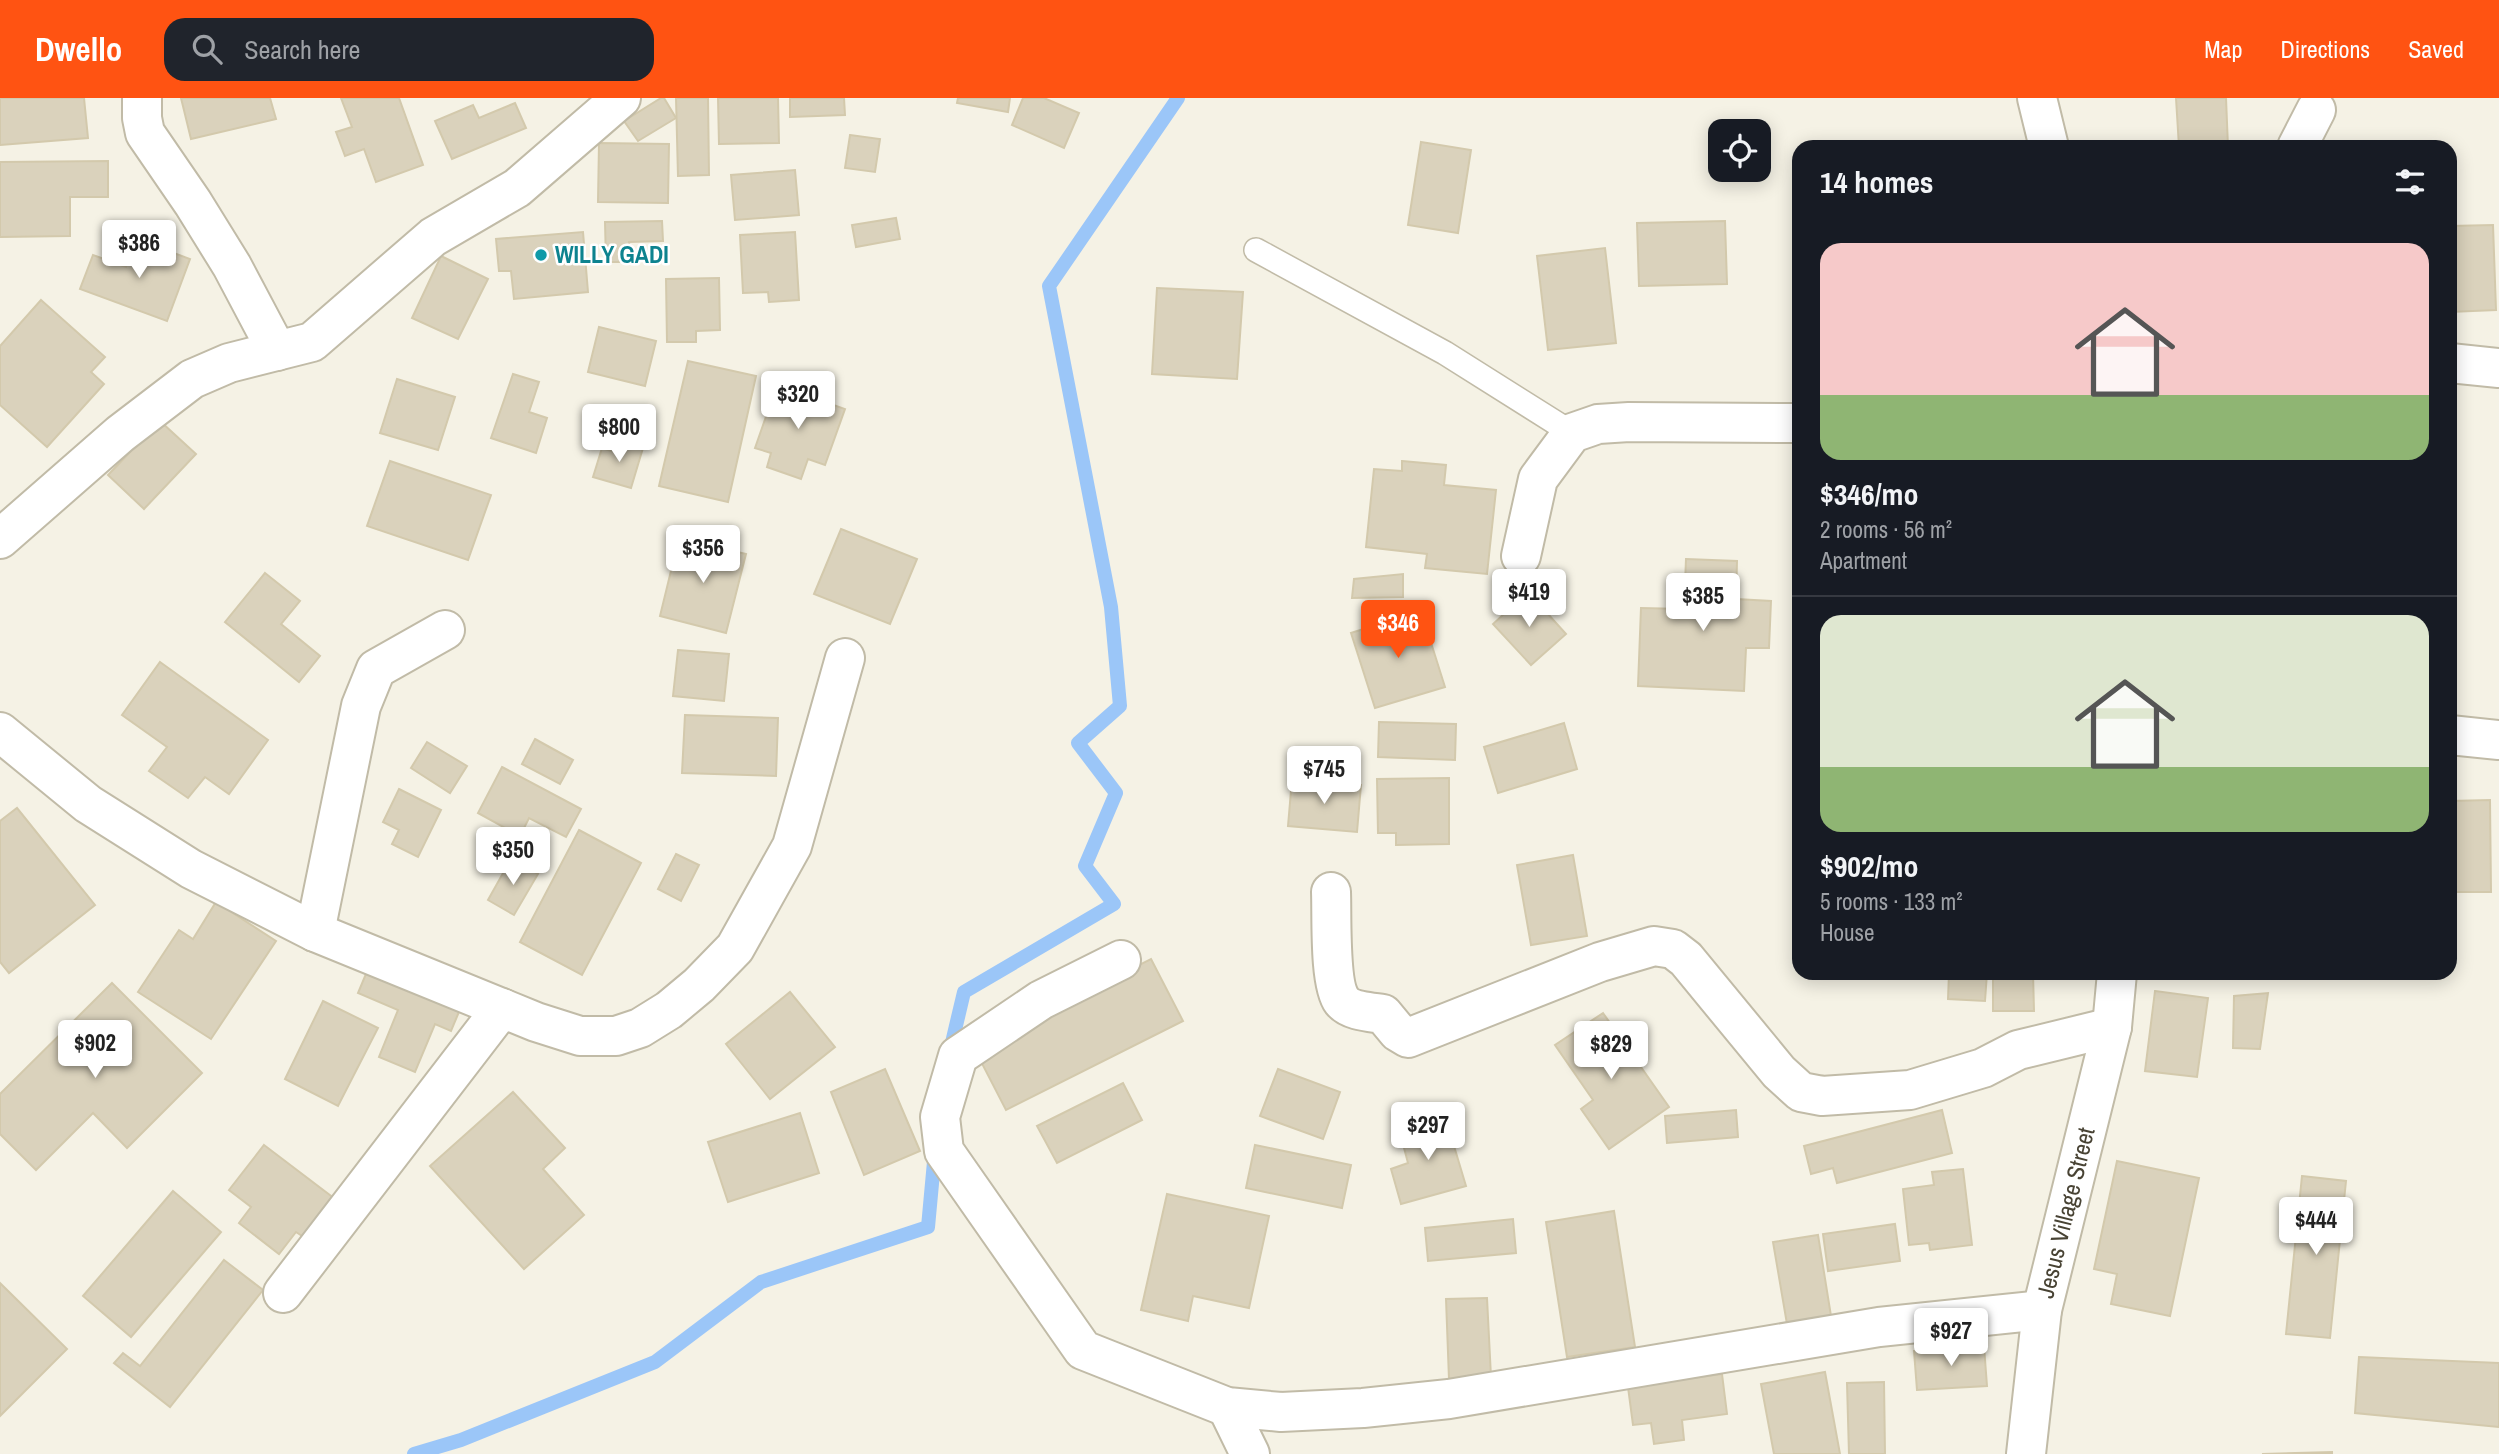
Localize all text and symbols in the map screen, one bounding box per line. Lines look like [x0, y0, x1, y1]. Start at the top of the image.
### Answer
search box [164, 18, 654, 81]
text: Dwello [35, 27, 122, 71]
icon: search [188, 30, 226, 68]
text: Search here [244, 32, 360, 67]
text: Map [2204, 33, 2242, 65]
text: Directions [2280, 33, 2370, 65]
text: Saved [2408, 33, 2464, 65]
map controls [1708, 119, 1771, 182]
button: locate [1708, 119, 1771, 182]
text: 14 homes [1820, 162, 1934, 202]
icon: filters [2391, 163, 2429, 201]
pin: $386 [98, 220, 180, 280]
text: $386 [118, 227, 160, 258]
place label: WILLY GADI [555, 238, 669, 270]
marker: WILLY GADI [533, 247, 549, 263]
icon: home [2062, 289, 2188, 415]
pin: $320 [757, 372, 839, 431]
text: $320 [777, 378, 819, 409]
pin: $800 [578, 404, 660, 464]
text: $800 [598, 411, 640, 442]
text: $346/mo [1820, 474, 1918, 514]
text: 2 rooms · 56 m² [1820, 514, 1952, 545]
pin: $356 [662, 526, 744, 585]
text: $356 [682, 532, 724, 563]
text: Apartment [1820, 545, 1907, 576]
pin: $419 [1488, 570, 1570, 629]
pin: $385 [1662, 574, 1744, 633]
text: $419 [1508, 576, 1550, 607]
text: $385 [1682, 580, 1724, 611]
pin: $346 [1357, 601, 1439, 660]
text: $346 [1377, 607, 1419, 638]
icon: home [2062, 661, 2188, 787]
pin: $745 [1283, 746, 1365, 806]
text: $745 [1303, 753, 1345, 784]
pin: $350 [472, 828, 554, 887]
text: $350 [492, 834, 534, 865]
text: $902/mo [1820, 846, 1918, 886]
text: 5 rooms · 133 m² [1820, 886, 1963, 917]
text: House [1820, 917, 1875, 948]
pin: $902 [54, 1020, 136, 1080]
pin: $829 [1570, 1021, 1652, 1081]
text: $902 [74, 1027, 116, 1058]
text: $829 [1590, 1028, 1632, 1059]
pin: $297 [1387, 1102, 1469, 1162]
text: $297 [1407, 1109, 1449, 1140]
street label: Jesus Village Street [2029, 1123, 2102, 1301]
pin: $444 [2275, 1198, 2357, 1257]
text: $444 [2295, 1204, 2337, 1235]
pin: $927 [1910, 1308, 1992, 1368]
text: $927 [1930, 1315, 1972, 1346]

